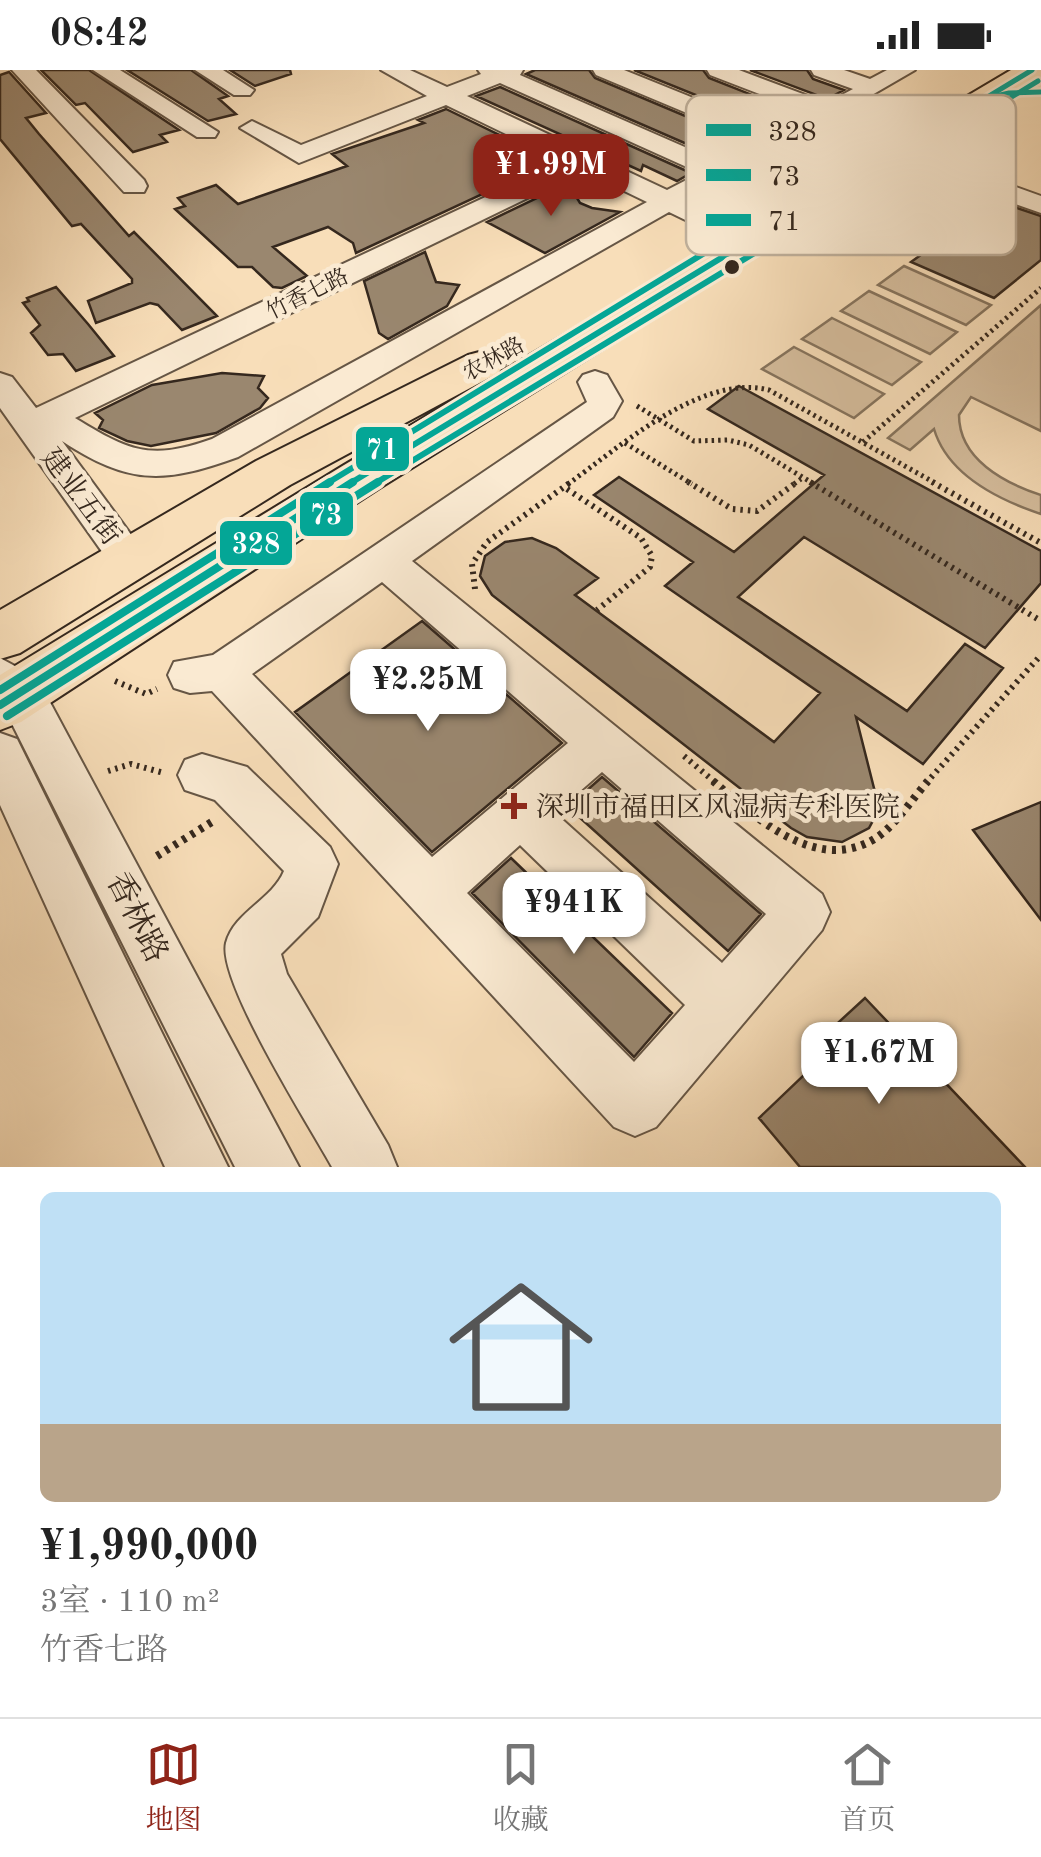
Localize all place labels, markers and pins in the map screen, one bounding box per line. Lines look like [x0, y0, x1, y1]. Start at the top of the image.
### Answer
pin: ¥1.99M [470, 134, 632, 219]
unlabelled marker [722, 257, 742, 277]
pin: ¥2.25M [347, 649, 509, 734]
place label: 深圳市福田区风湿病专科医院 [536, 792, 900, 823]
marker: 深圳市福田区风湿病专科医院 [501, 793, 527, 819]
pin: ¥941K [504, 872, 644, 957]
pin: ¥1.67M [798, 1022, 960, 1107]

